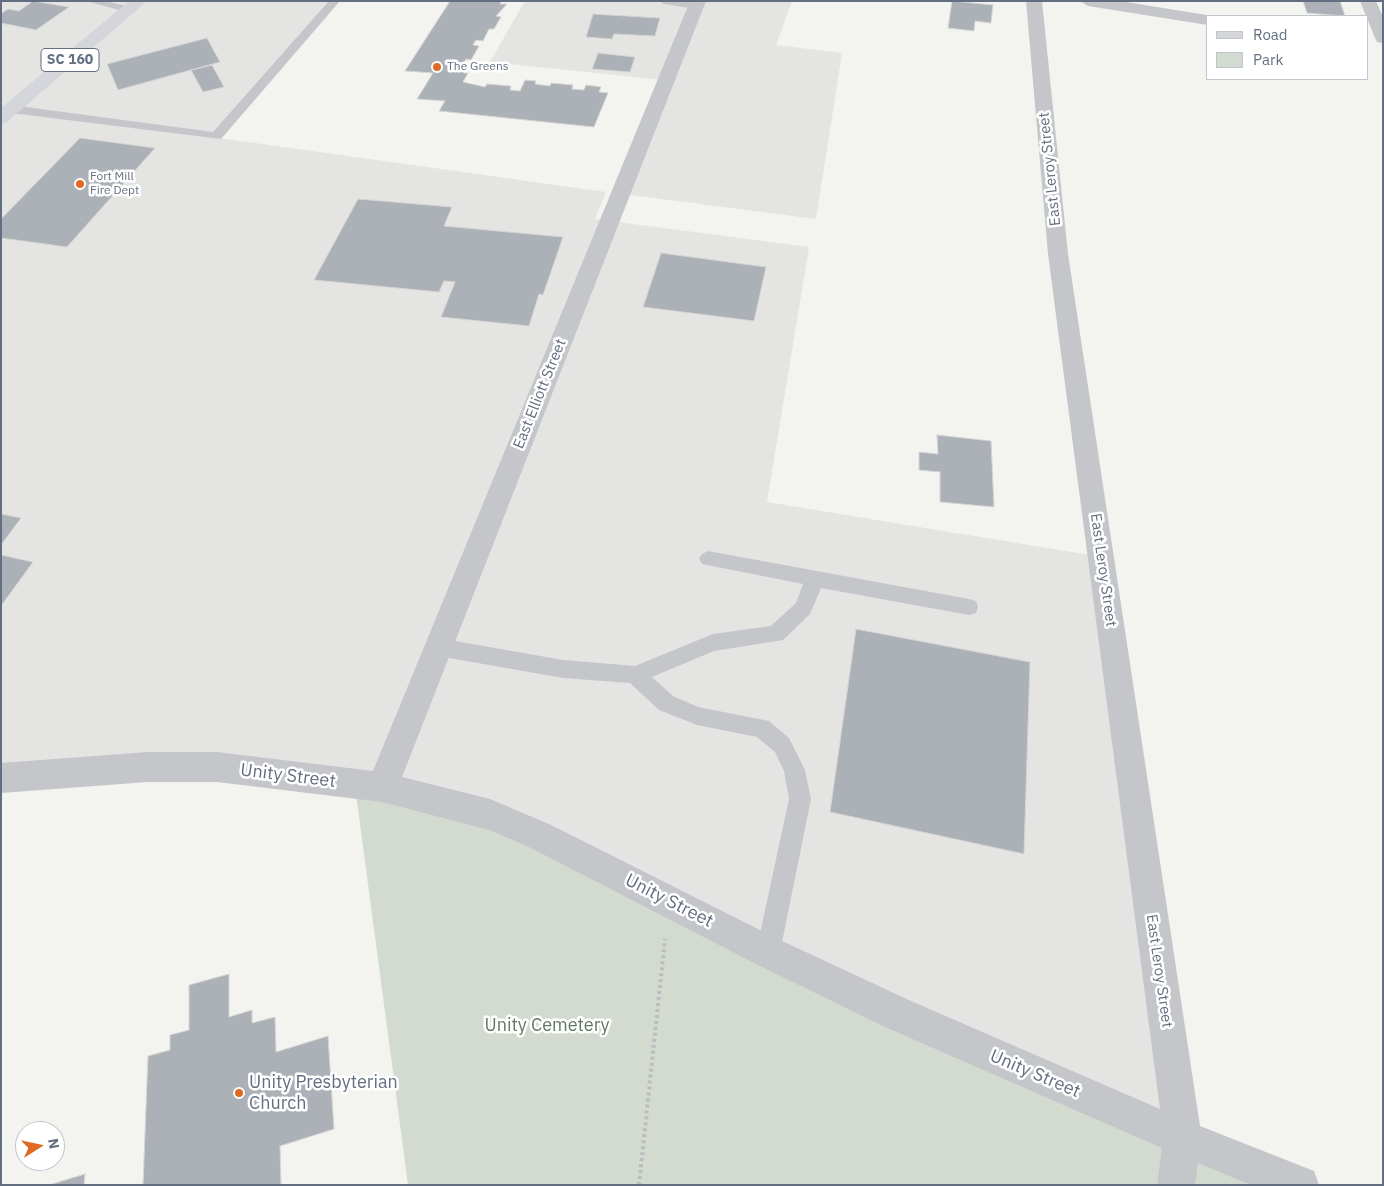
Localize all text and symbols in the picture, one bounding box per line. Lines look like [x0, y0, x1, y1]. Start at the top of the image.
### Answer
legend [1206, 15, 1369, 80]
text: Road [1253, 25, 1288, 44]
road number: SC 160 [41, 48, 99, 72]
text: Park [1253, 50, 1283, 69]
place label: The Greens [447, 60, 509, 74]
marker: The Greens [431, 61, 443, 73]
street label: East Leroy Street [1035, 111, 1065, 227]
place label: Fort Mill Fire Dept [90, 170, 139, 198]
marker: Fort Mill Fire Dept [74, 178, 86, 190]
street label: East Elliott Street [510, 336, 570, 452]
street label: East Leroy Street [1086, 512, 1120, 628]
street label: Unity Street [239, 759, 337, 793]
street label: Unity Street [621, 870, 717, 932]
street label: East Leroy Street [1142, 913, 1176, 1029]
park label: Unity Cemetery [484, 1015, 610, 1037]
street label: Unity Street [987, 1045, 1083, 1103]
place label: Unity Presbyterian Church [249, 1072, 398, 1114]
marker: Unity Presbyterian Church [233, 1087, 245, 1099]
north arrow [15, 1121, 65, 1171]
text: N [44, 1137, 64, 1150]

